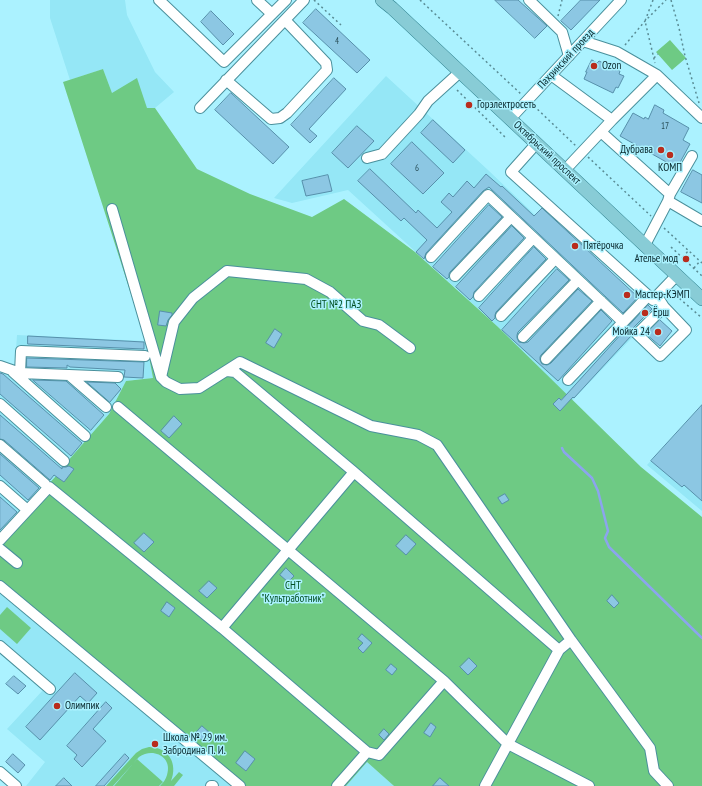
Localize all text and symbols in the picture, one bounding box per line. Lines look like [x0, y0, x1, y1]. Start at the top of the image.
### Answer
street label: Пахринский проезд [535, 26, 597, 92]
house number: 4 [335, 36, 339, 46]
place label: Ozon [602, 59, 621, 73]
marker: Ozon [589, 61, 599, 71]
place label: Горэлектросеть [477, 98, 536, 112]
marker: Горэлектросеть [464, 100, 474, 110]
street label: Октябрьский проспект [511, 118, 583, 188]
house number: 17 [661, 121, 669, 131]
place label: Дубрава [620, 143, 653, 157]
marker: Дубрава [656, 145, 666, 155]
marker: КОМП [665, 150, 675, 160]
place label: КОМП [658, 161, 682, 175]
house number: 6 [415, 163, 419, 173]
place label: Пятёрочка [583, 239, 624, 253]
marker: Пятёрочка [570, 241, 580, 251]
place label: Ателье мод [635, 252, 678, 266]
marker: Ателье мод [681, 254, 691, 264]
place label: Мастер-КЭМП [635, 288, 689, 302]
marker: Мастер-КЭМП [622, 290, 632, 300]
park label: СНТ №2 ПАЗ [311, 298, 361, 312]
place label: Ёрш [653, 306, 669, 320]
marker: Ёрш [640, 308, 650, 318]
place label: Мойка 24 [613, 325, 650, 339]
marker: Мойка 24 [653, 327, 663, 337]
park label: СНТ "Культработник" [261, 579, 325, 605]
place label: Олимпик [65, 699, 100, 713]
marker: Олимпик [52, 701, 62, 711]
place label: Школа № 29 им. Забродина П. И. [163, 731, 227, 757]
marker: Школа № 29 им. Забродина П. И. [150, 739, 160, 749]

